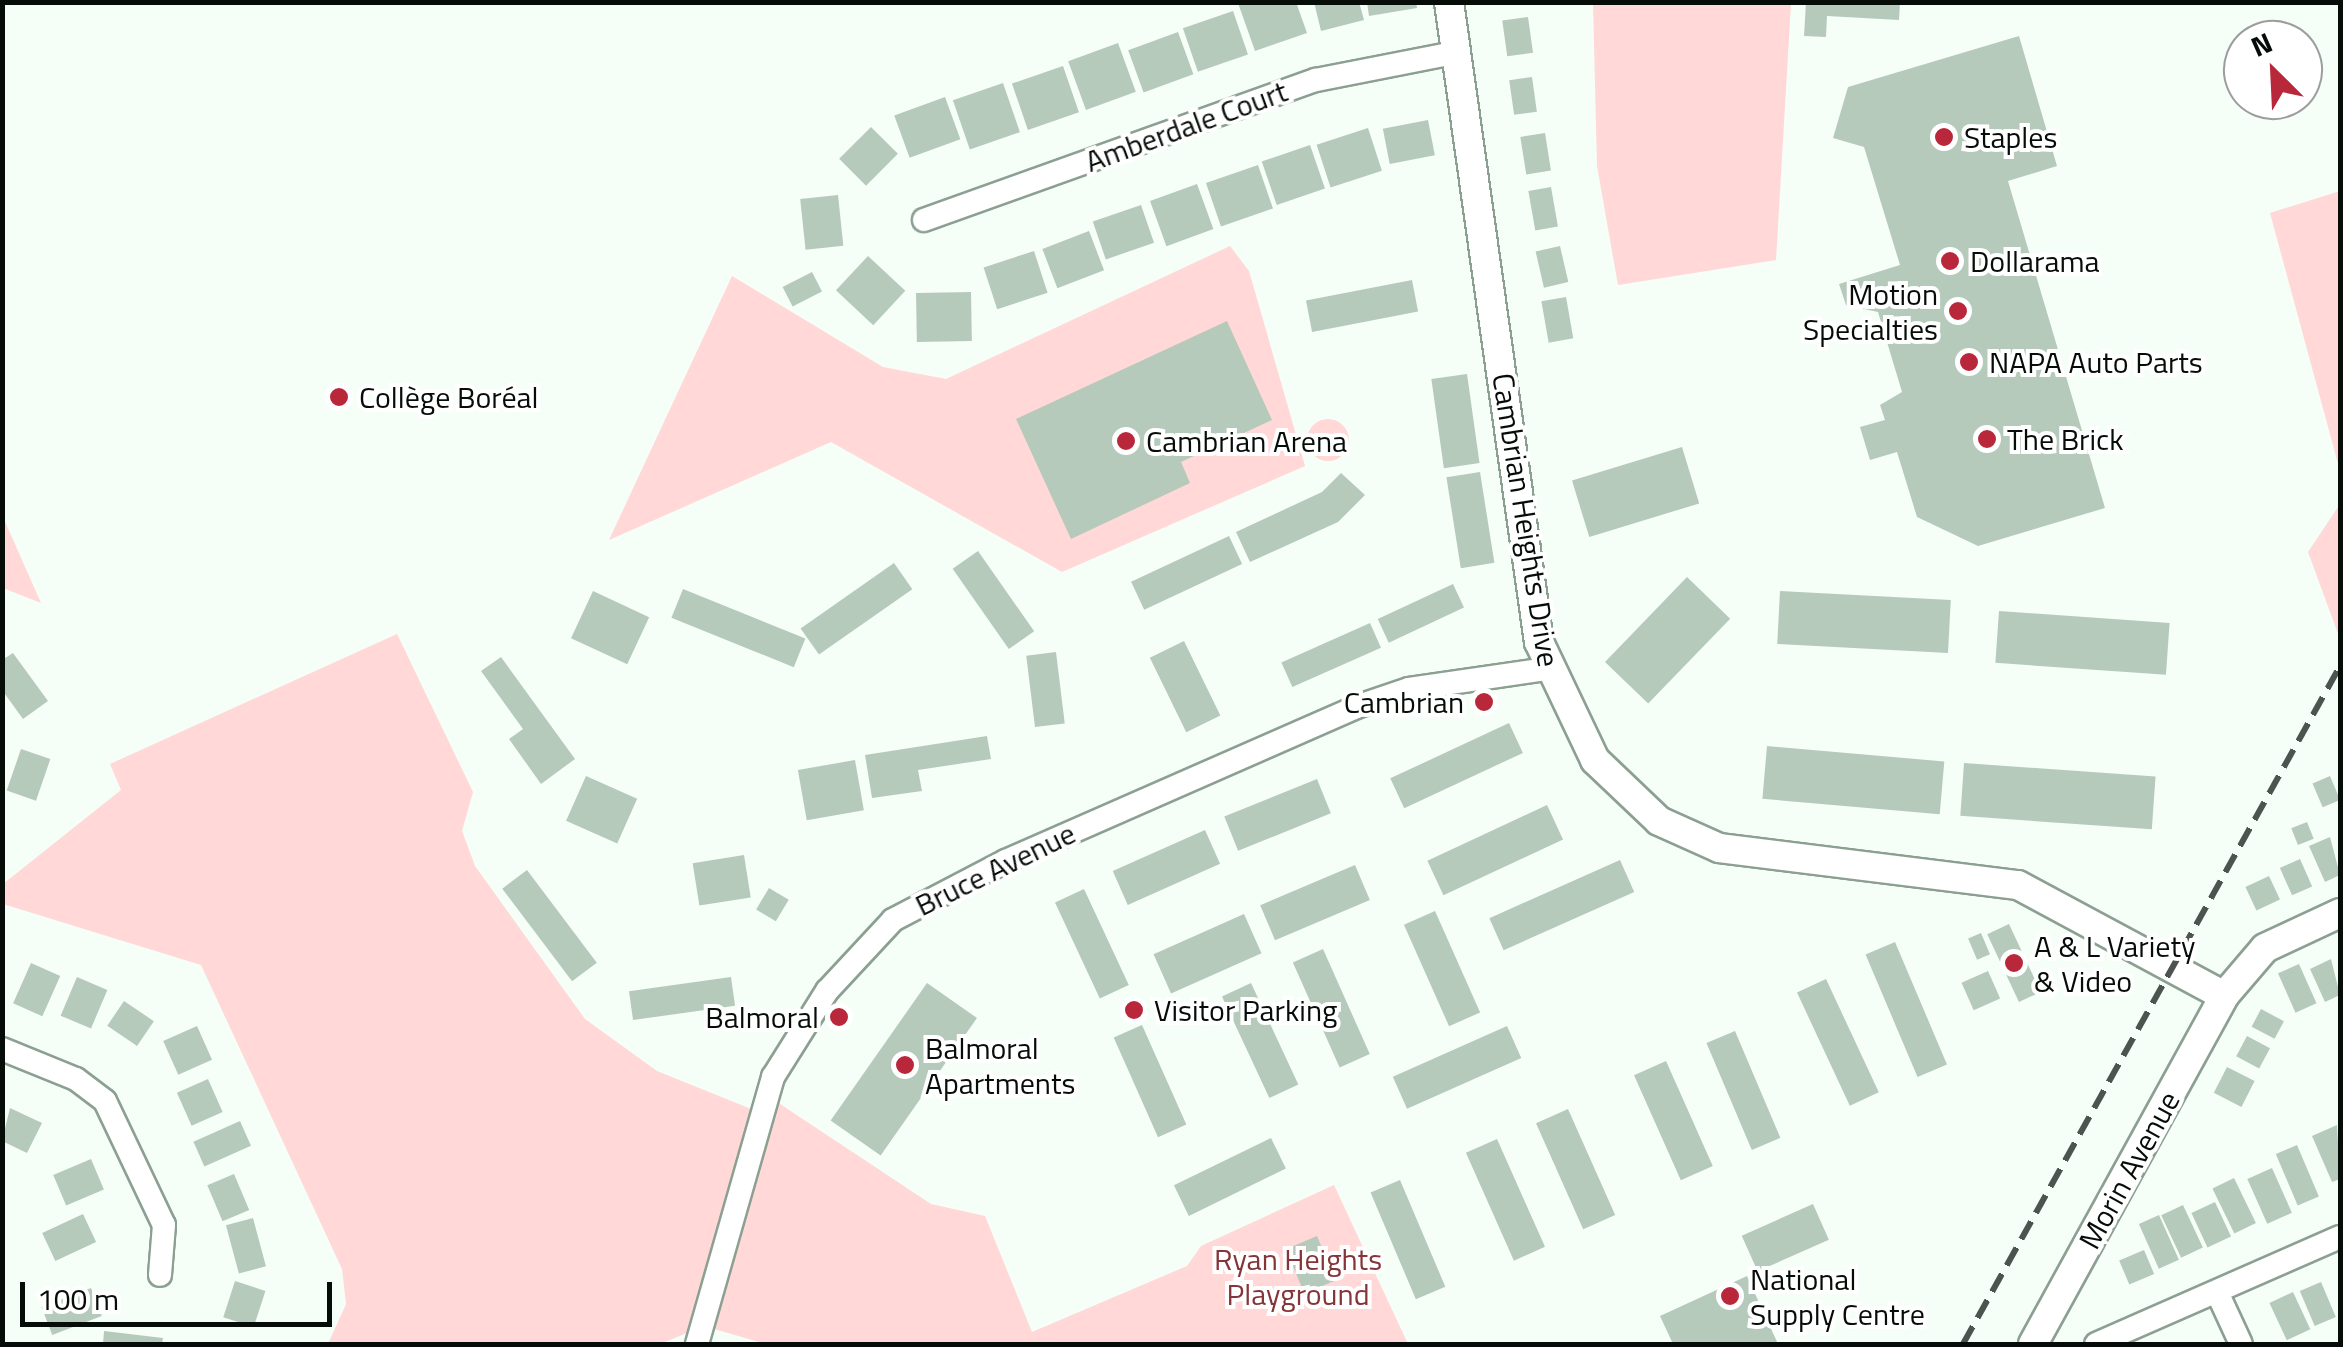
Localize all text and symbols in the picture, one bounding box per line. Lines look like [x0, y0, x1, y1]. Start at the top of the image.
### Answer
north arrow [2223, 20, 2323, 120]
text: N [2244, 20, 2279, 68]
street label: Amberdale Court [1080, 73, 1292, 179]
place label: Staples [1964, 119, 2057, 155]
marker: Staples [1933, 126, 1955, 148]
place label: Dollarama [1970, 243, 2100, 279]
marker: Dollarama [1939, 250, 1961, 272]
place label: Motion Specialties [1803, 276, 1938, 346]
marker: Motion Specialties [1947, 300, 1969, 322]
place label: NAPA Auto Parts [1989, 344, 2203, 380]
marker: NAPA Auto Parts [1958, 351, 1980, 373]
street label: Cambrian Heights Drive [1485, 371, 1567, 669]
place label: Collège Boréal [359, 379, 539, 415]
marker: Collège Boréal [328, 386, 350, 408]
place label: The Brick [2007, 421, 2124, 457]
place label: Cambrian Arena [1146, 423, 1347, 459]
marker: The Brick [1976, 428, 1998, 450]
marker: Cambrian Arena [1115, 430, 1137, 452]
place label: Cambrian [1344, 684, 1464, 720]
marker: Cambrian [1473, 691, 1495, 713]
street label: Bruce Avenue [909, 815, 1081, 923]
place label: A & L Variety & Video [2034, 928, 2195, 998]
marker: A & L Variety & Video [2003, 952, 2025, 974]
place label: Visitor Parking [1154, 992, 1337, 1028]
place label: Balmoral [705, 999, 819, 1035]
marker: Visitor Parking [1123, 999, 1145, 1021]
marker: Balmoral [828, 1006, 850, 1028]
place label: Balmoral Apartments [925, 1030, 1075, 1100]
marker: Balmoral Apartments [894, 1054, 916, 1076]
street label: Morin Avenue [2071, 1085, 2187, 1255]
park label: Ryan Heights Playground [1214, 1241, 1382, 1312]
place label: National Supply Centre [1750, 1261, 1925, 1332]
scale bar [25, 1262, 338, 1324]
text: 100 m [37, 1276, 119, 1322]
marker: National Supply Centre [1719, 1285, 1741, 1307]

